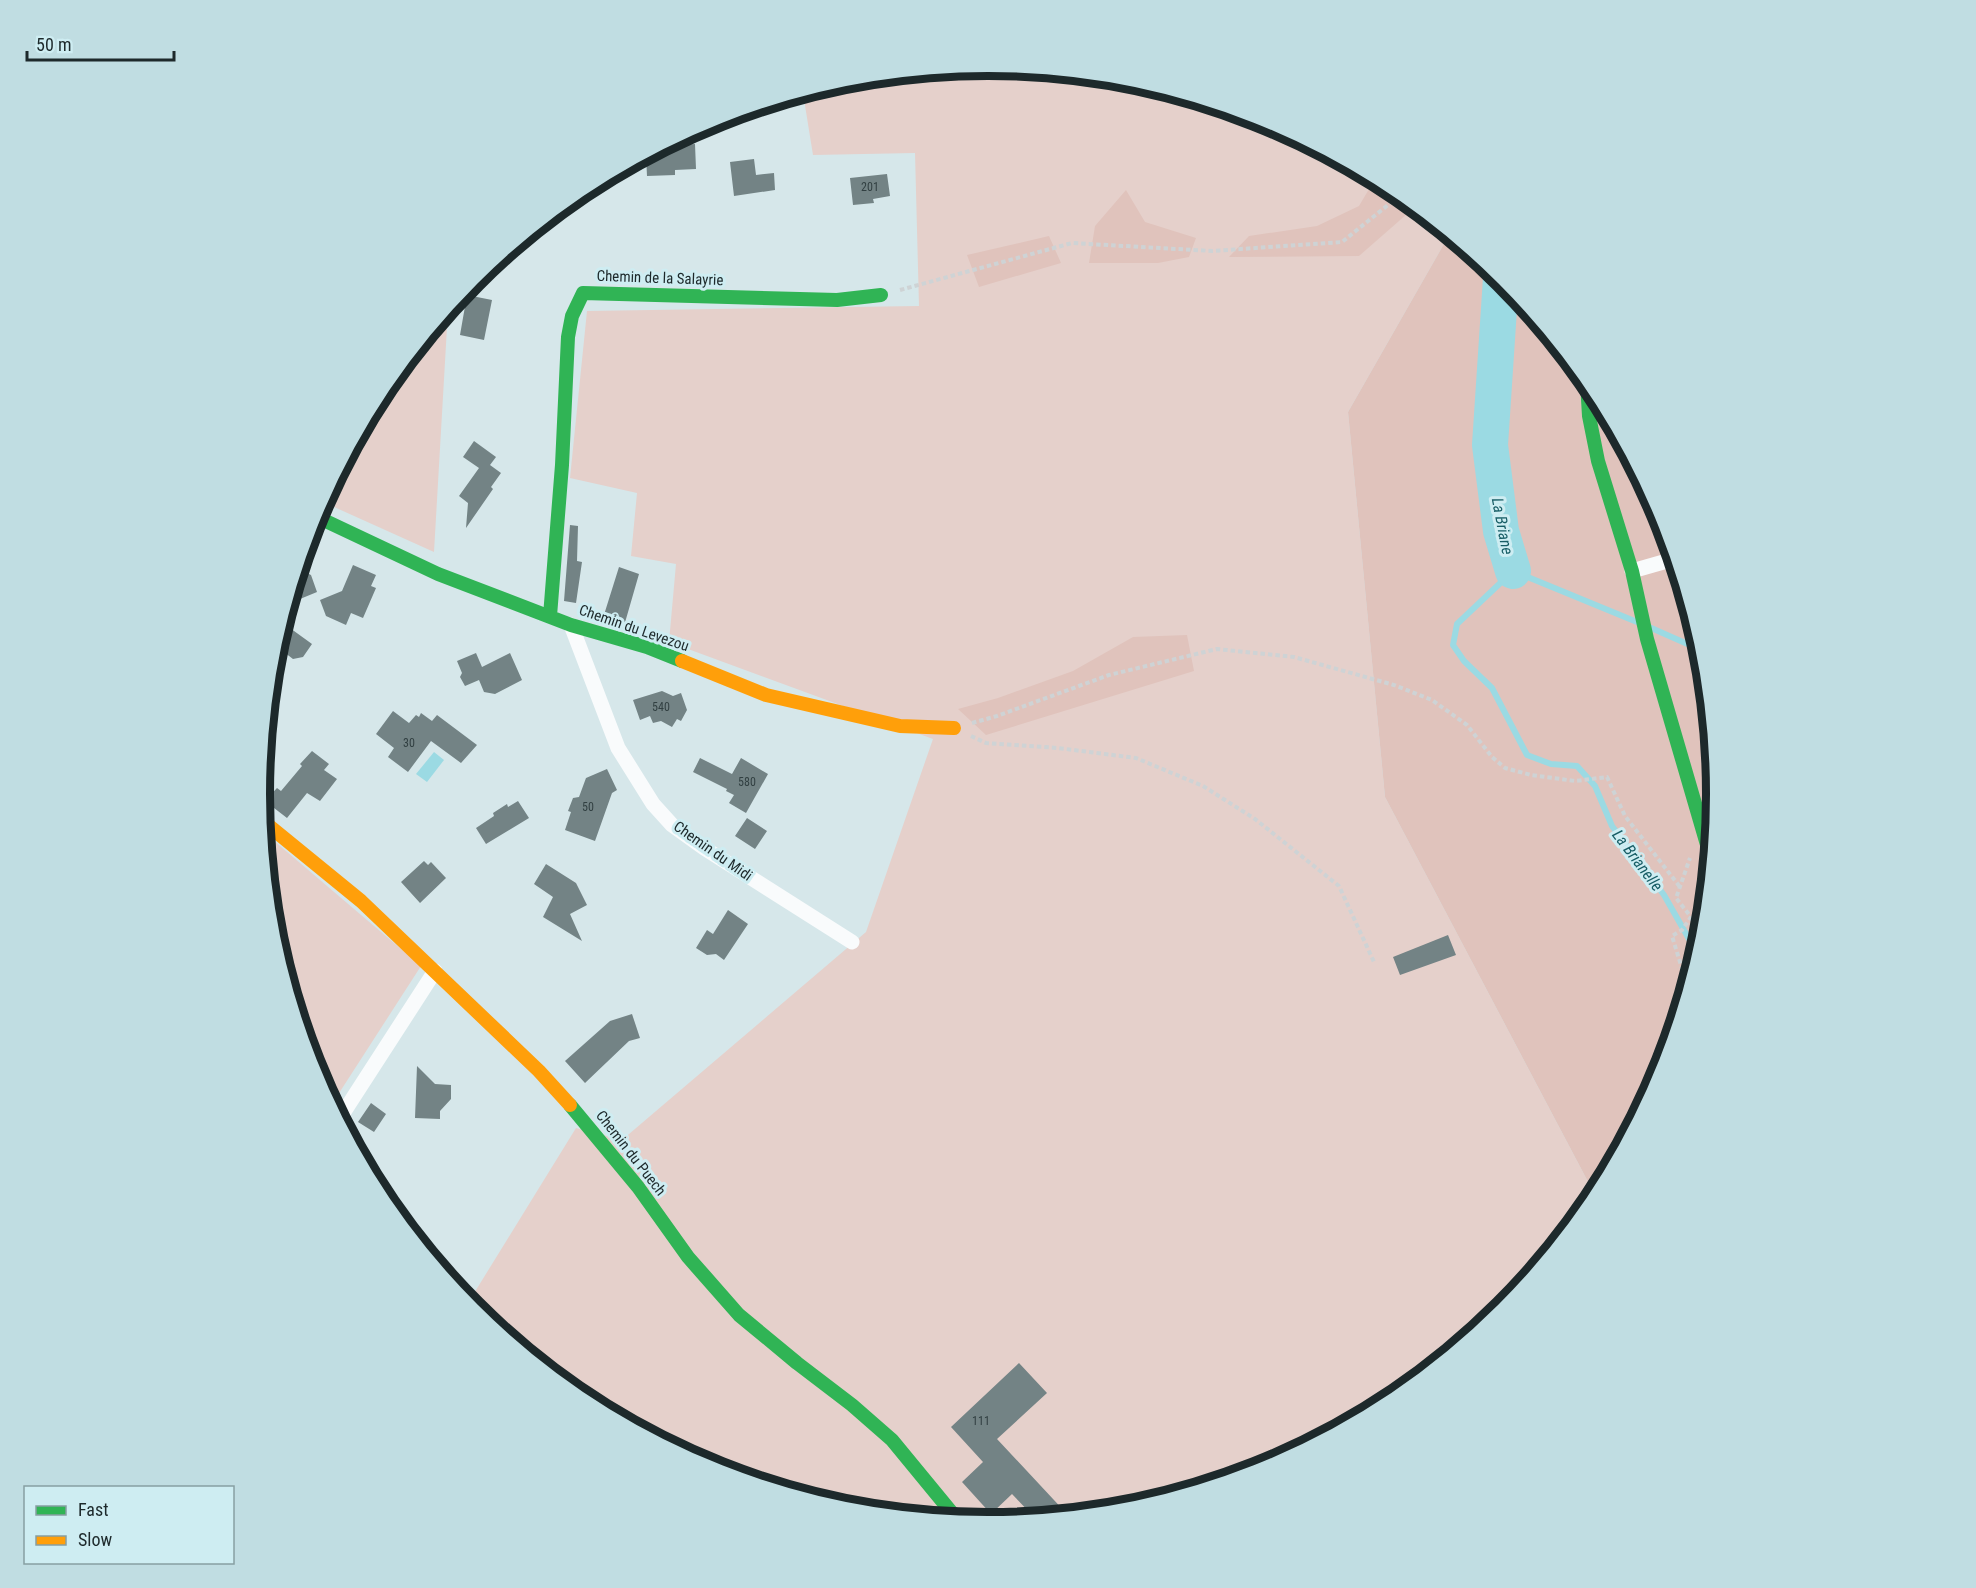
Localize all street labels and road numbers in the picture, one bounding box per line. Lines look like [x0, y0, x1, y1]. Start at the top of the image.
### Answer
street label: Chemin de la Salayrie [596, 267, 724, 289]
street label: Chemin du Levezou [577, 601, 691, 655]
street label: Chemin du Midi [670, 817, 756, 885]
street label: Chemin du Puech [592, 1107, 670, 1199]

